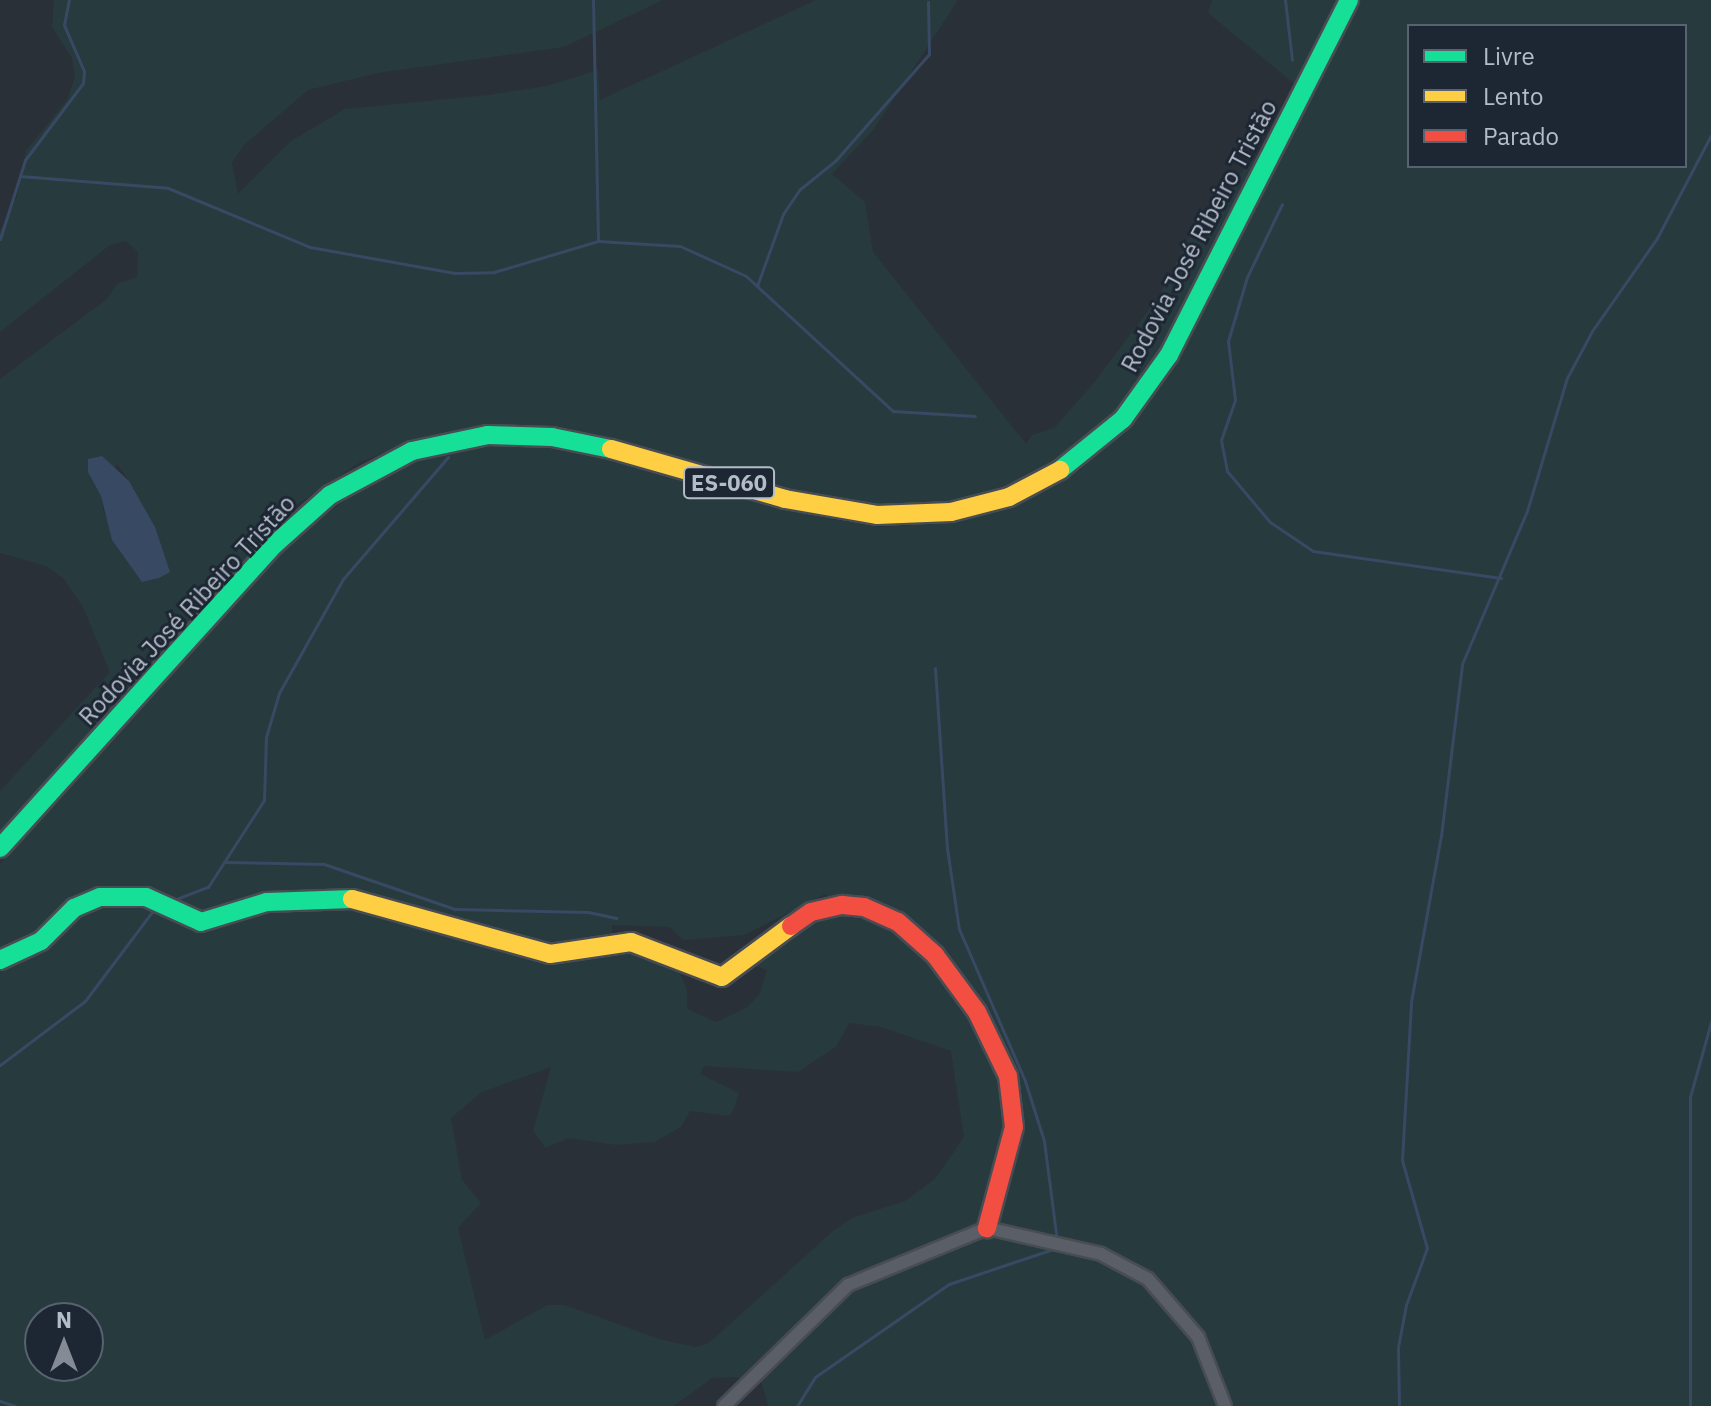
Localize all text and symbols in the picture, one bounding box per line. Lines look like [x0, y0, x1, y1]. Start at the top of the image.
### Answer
legend [1407, 24, 1687, 168]
text: Livre [1483, 40, 1535, 72]
text: Lento [1483, 80, 1543, 112]
street label: Rodovia José Ribeiro Tristão [1115, 95, 1283, 377]
text: Parado [1483, 120, 1559, 152]
road number: ES-060 [683, 465, 775, 501]
street label: Rodovia José Ribeiro Tristão [73, 489, 301, 731]
north arrow [24, 1302, 104, 1382]
text: N [56, 1305, 72, 1334]

